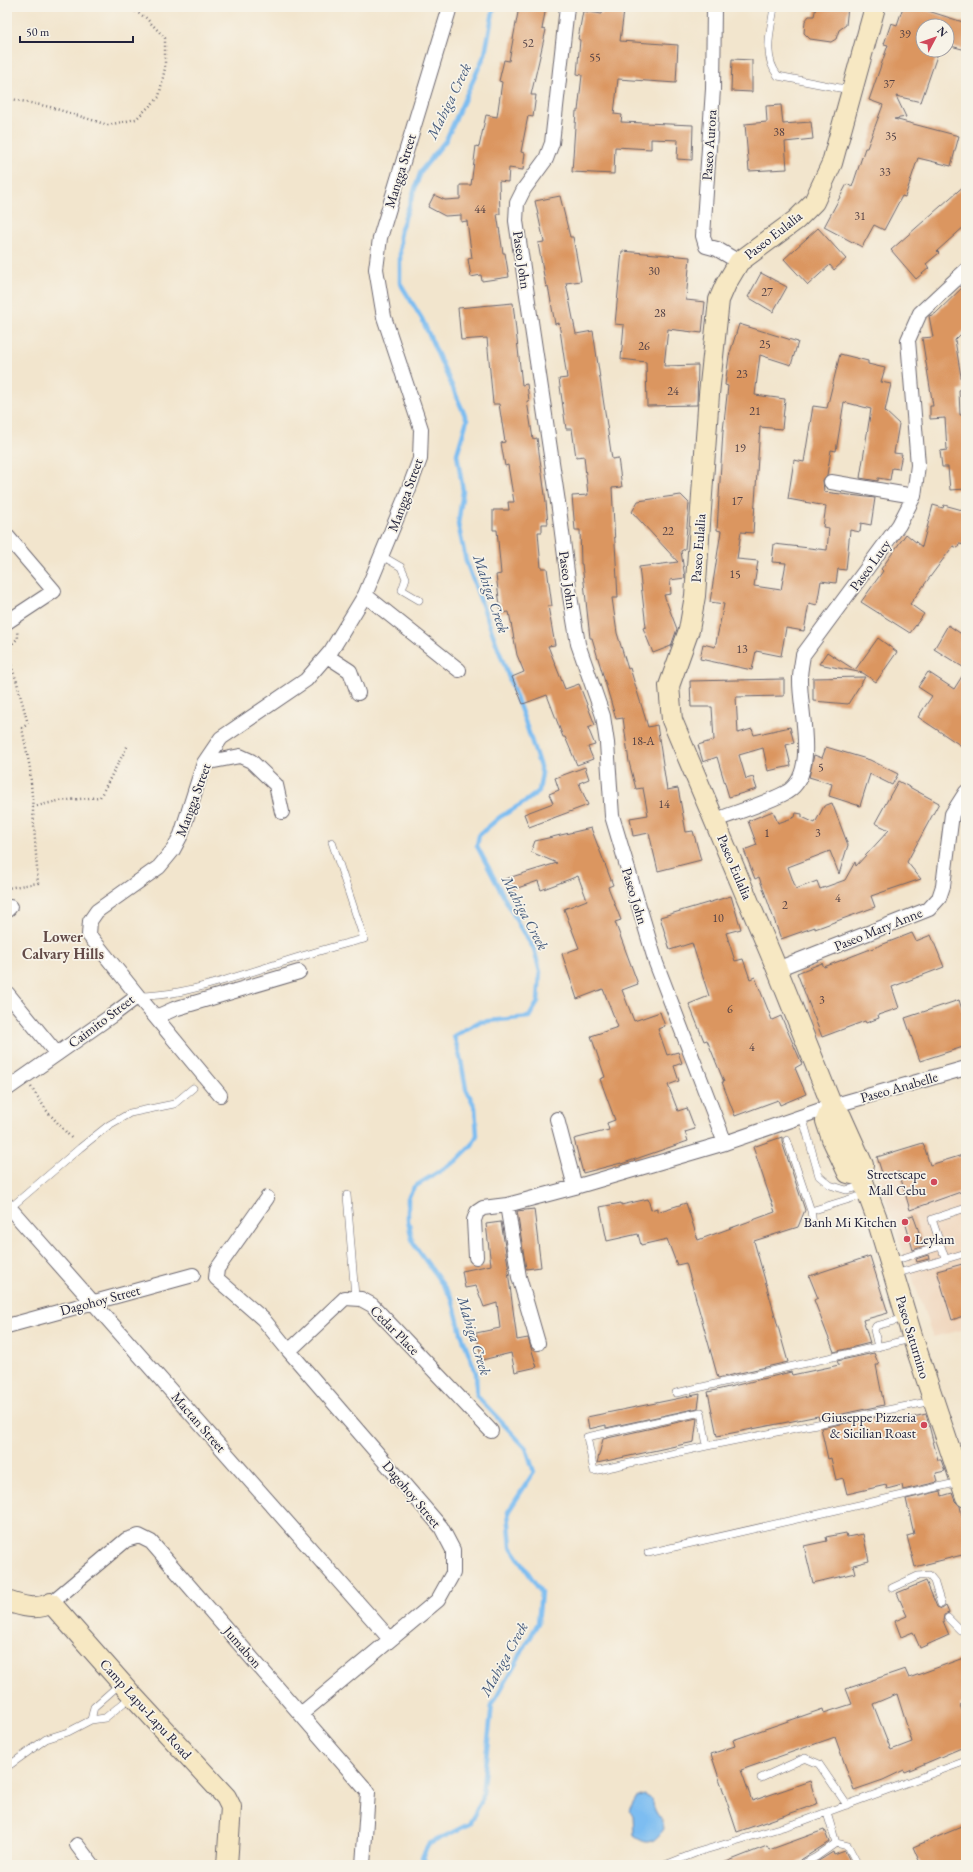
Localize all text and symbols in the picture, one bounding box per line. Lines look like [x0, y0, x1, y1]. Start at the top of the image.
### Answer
scale bar [20, 18, 133, 44]
north arrow [915, 18, 955, 58]
text: N [934, 23, 951, 39]
text: 50 m [26, 24, 50, 40]
house number: 39 [899, 26, 911, 42]
house number: 52 [522, 35, 534, 51]
house number: 55 [589, 49, 601, 65]
water label: Mahiga Creek [422, 60, 475, 143]
house number: 37 [883, 76, 895, 92]
street label: Paseo Aurora [698, 108, 720, 181]
house number: 38 [773, 124, 785, 140]
house number: 35 [885, 128, 897, 144]
street label: Mangga Street [380, 131, 420, 210]
house number: 33 [879, 164, 891, 180]
house number: 44 [474, 201, 486, 217]
street label: Paseo Eulalia [740, 206, 806, 263]
house number: 31 [854, 208, 866, 224]
street label: Paseo John [509, 230, 535, 291]
house number: 30 [648, 263, 660, 279]
house number: 27 [761, 284, 773, 300]
house number: 28 [654, 305, 666, 321]
house number: 25 [759, 336, 771, 352]
house number: 26 [638, 338, 650, 354]
house number: 23 [736, 366, 748, 382]
house number: 24 [667, 383, 679, 399]
house number: 21 [749, 403, 761, 419]
house number: 19 [734, 440, 746, 456]
street label: Mangga Street [383, 455, 427, 534]
house number: 17 [731, 493, 743, 509]
street label: Paseo Eulalia [687, 513, 709, 583]
house number: 22 [662, 523, 674, 539]
street label: Paseo Lucy [845, 535, 895, 594]
street label: Paseo John [555, 550, 581, 611]
water label: Mahiga Creek [469, 551, 514, 636]
house number: 15 [729, 566, 741, 582]
house number: 13 [736, 641, 748, 657]
house number: 18-A [631, 733, 655, 749]
house number: 5 [818, 759, 824, 775]
street label: Mangga Street [171, 760, 215, 839]
house number: 14 [658, 796, 670, 812]
house number: 1 [764, 825, 770, 841]
house number: 3 [815, 825, 821, 841]
street label: Paseo Eulalia [713, 832, 757, 903]
street label: Paseo John [618, 866, 652, 927]
water label: Mahiga Creek [497, 871, 553, 953]
house number: 4 [835, 890, 841, 906]
house number: 2 [782, 897, 788, 913]
street label: Paseo Mary Anne [831, 903, 925, 955]
house number: 10 [712, 910, 724, 926]
district label: Lower Calvary Hills [22, 927, 104, 963]
street label: Caimito Street [64, 990, 138, 1052]
house number: 3 [819, 992, 825, 1008]
house number: 6 [727, 1001, 733, 1017]
house number: 4 [749, 1039, 755, 1055]
street label: Paseo Anabelle [858, 1067, 940, 1107]
place label: Streetscape Mall Cebu [867, 1165, 927, 1199]
marker: Streetscape Mall Cebu [929, 1177, 939, 1187]
place label: Banh Mi Kitchen [804, 1213, 898, 1231]
marker: Banh Mi Kitchen [900, 1217, 910, 1227]
place label: Leylam [915, 1230, 955, 1248]
marker: Leylam [902, 1234, 912, 1244]
street label: Dagohoy Street [58, 1280, 143, 1319]
water label: Mahiga Creek [453, 1293, 496, 1378]
street label: Paseo Saturnino [892, 1293, 934, 1381]
street label: Cedar Place [366, 1301, 424, 1359]
street label: Mactan Street [168, 1388, 231, 1456]
place label: Giuseppe Pizzeria & Sicilian Roast [821, 1408, 917, 1442]
marker: Giuseppe Pizzeria & Sicilian Roast [919, 1420, 929, 1430]
street label: Dagohoy Street [379, 1457, 446, 1532]
water label: Mahiga Creek [475, 1618, 532, 1700]
street label: Jumabon [219, 1621, 267, 1672]
street label: Camp Lapu-Lapu Road [96, 1655, 197, 1764]

